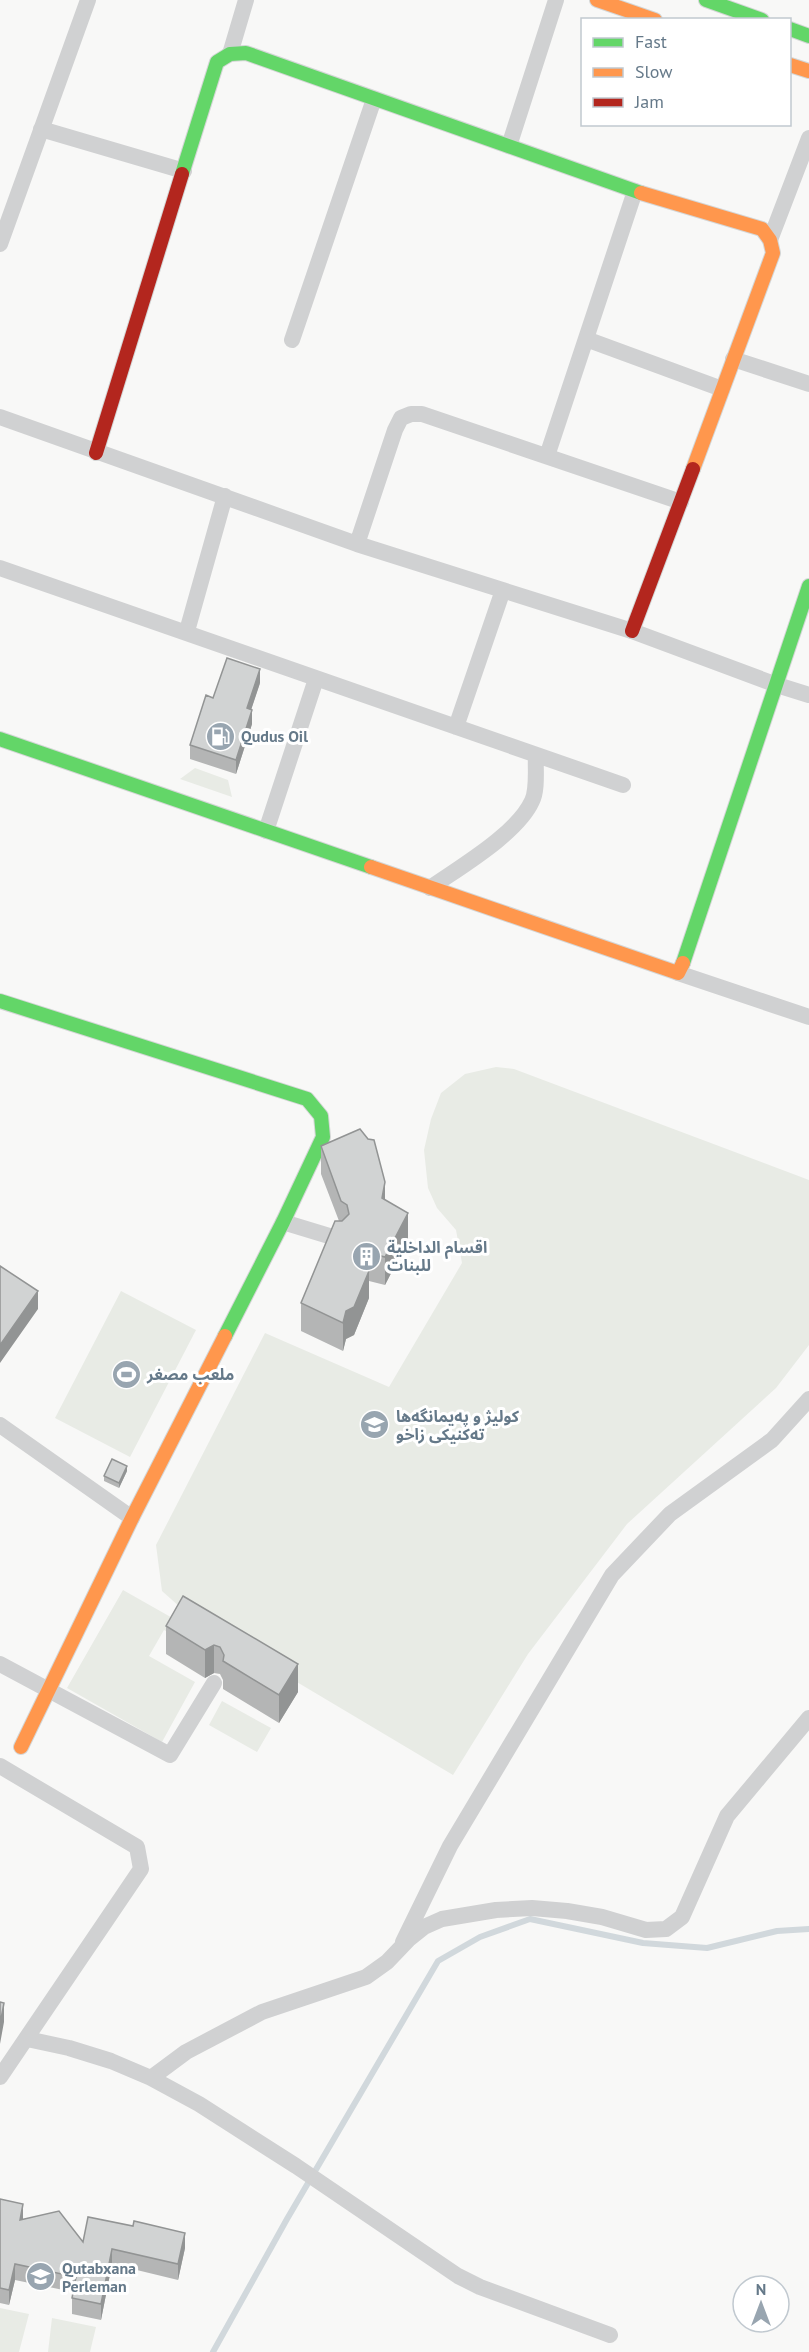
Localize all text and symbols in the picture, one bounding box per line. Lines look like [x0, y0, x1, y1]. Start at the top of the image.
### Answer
legend [581, 18, 791, 126]
text: Fast [635, 30, 667, 53]
text: Slow [635, 60, 673, 83]
text: Jam [634, 90, 664, 113]
fuel station icon: Qudus Oil [204, 720, 236, 752]
place label: Qudus Oil [241, 726, 308, 746]
place label: اقسام الداخلیة للبنات [387, 1237, 487, 1275]
building icon: اقسام الداخلیة للبنات [350, 1240, 382, 1272]
sports icon: ملعب مصغر [110, 1358, 142, 1390]
place label: ملعب مصغر [146, 1364, 234, 1384]
place label: كوليژ و په‌يمانگه‌ها ته‌كنيكى زاخو [396, 1406, 520, 1444]
school or university icon: كوليژ و په‌يمانگه‌ها ته‌كنيكى زاخو [359, 1409, 391, 1441]
place label: Qutabxana Perleman [62, 2258, 136, 2296]
school or university icon: Qutabxana Perleman [25, 2261, 57, 2293]
north arrow [731, 2274, 791, 2334]
text: N [756, 2279, 766, 2299]

